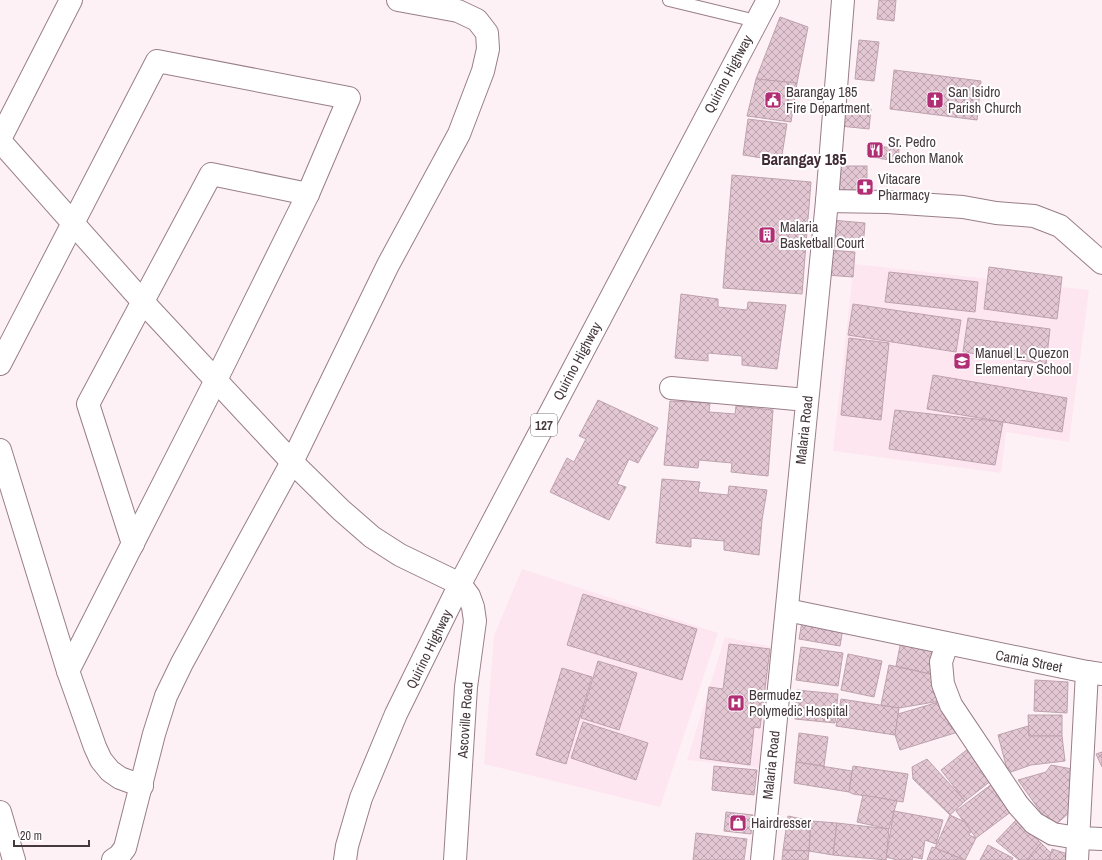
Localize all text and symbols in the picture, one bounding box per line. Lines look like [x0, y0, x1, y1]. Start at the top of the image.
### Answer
street label: Quirino Highway [700, 32, 756, 116]
place label: Barangay 185 Fire Department [786, 83, 870, 117]
place label: San Isidro Parish Church [948, 83, 1021, 117]
public building icon: Barangay 185 Fire Department [763, 90, 783, 110]
church icon: San Isidro Parish Church [925, 90, 945, 110]
place label: Sr. Pedro Lechon Manok [888, 133, 964, 167]
restaurant icon: Sr. Pedro Lechon Manok [865, 140, 885, 160]
district label: Barangay 185 [761, 148, 847, 170]
place label: Vitacare Pharmacy [878, 170, 930, 204]
pharmacy icon: Vitacare Pharmacy [855, 177, 875, 197]
place label: Malaria Basketball Court [780, 218, 864, 252]
building icon: Malaria Basketball Court [757, 225, 777, 245]
street label: Quirino Highway [549, 319, 605, 403]
place label: Manuel L. Quezon Elementary School [975, 344, 1071, 378]
school or university icon: Manuel L. Quezon Elementary School [952, 351, 972, 371]
street label: Malaria Road [791, 395, 817, 465]
road number: 127 [531, 414, 557, 436]
street label: Quirino Highway [402, 606, 456, 692]
street label: Camia Street [994, 646, 1064, 676]
street label: Ascoville Road [453, 681, 477, 760]
place label: Bermudez Polymedic Hospital [749, 686, 848, 720]
hospital icon: Bermudez Polymedic Hospital [726, 693, 746, 713]
street label: Malaria Road [758, 730, 784, 800]
shop icon: Hairdresser [728, 813, 748, 833]
place label: Hairdresser [751, 814, 811, 832]
scale bar [14, 822, 89, 848]
text: 20 m [20, 828, 42, 844]

